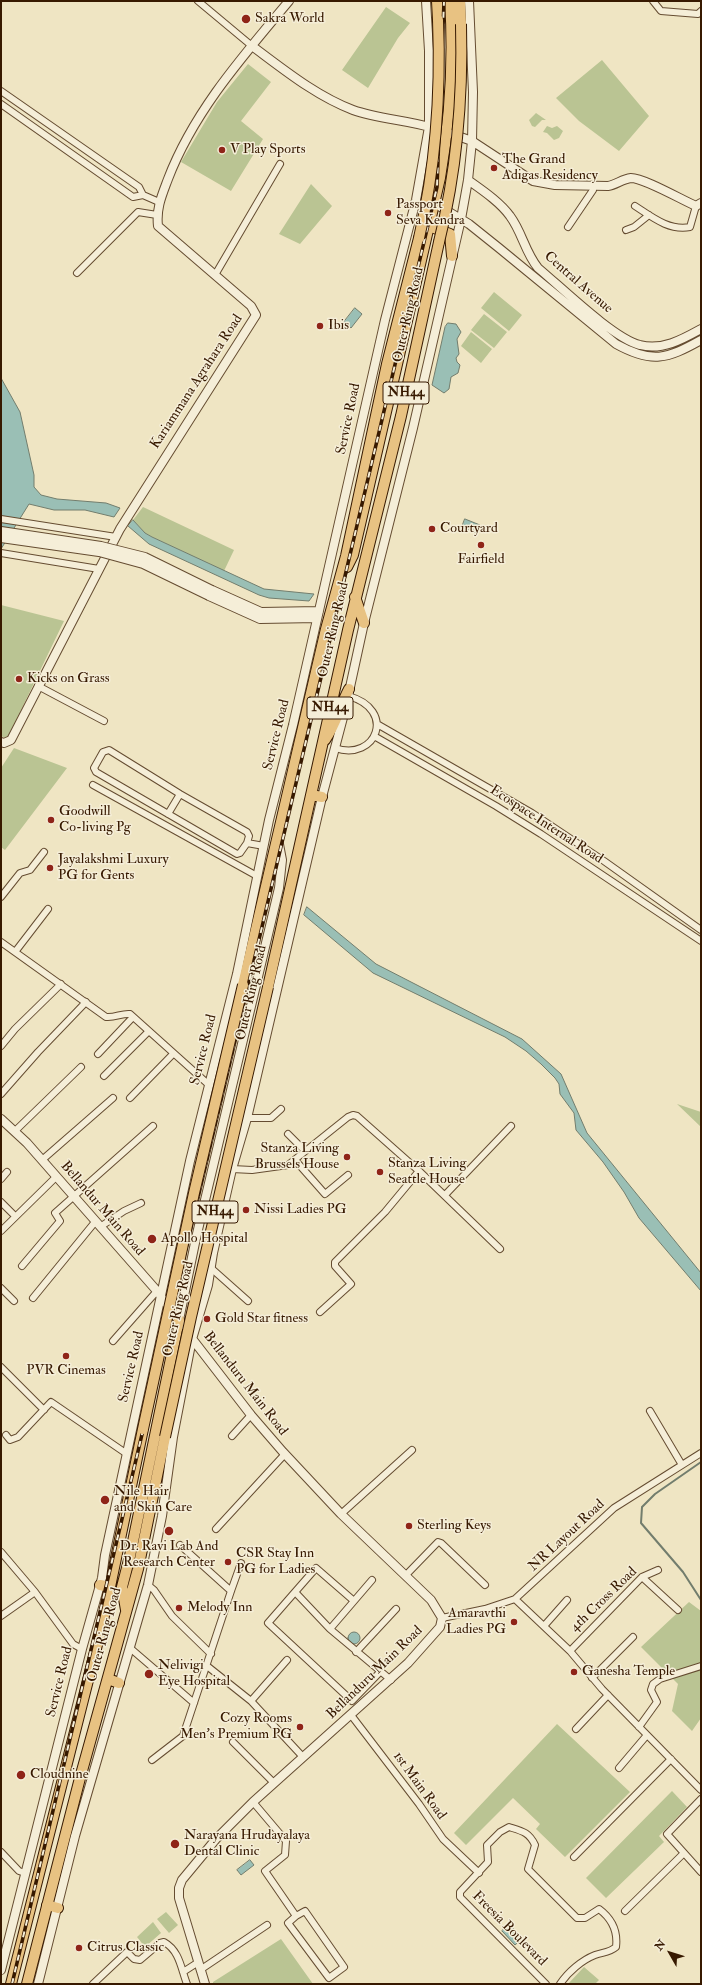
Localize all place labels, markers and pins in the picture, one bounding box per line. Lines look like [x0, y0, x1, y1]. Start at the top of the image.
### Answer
place label: Sakra World [255, 11, 324, 27]
marker: Sakra World [240, 13, 252, 25]
place label: V Play Sports [230, 142, 305, 158]
marker: V Play Sports [217, 145, 227, 155]
place label: The Grand Adigas Residency [502, 152, 598, 184]
marker: The Grand Adigas Residency [489, 163, 499, 173]
place label: Passport Seva Kendra [396, 197, 465, 230]
marker: Passport Seva Kendra [383, 208, 393, 218]
place label: Ibis [328, 318, 349, 334]
marker: Ibis [315, 321, 325, 331]
place label: Courtyard [440, 521, 498, 537]
marker: Courtyard [427, 524, 437, 534]
marker: Fairfield [476, 540, 486, 550]
place label: Fairfield [457, 552, 505, 568]
place label: Kicks on Grass [27, 671, 110, 687]
marker: Kicks on Grass [14, 674, 24, 684]
place label: Goodwill Co-living Pg [59, 804, 131, 836]
marker: Goodwill Co-living Pg [46, 815, 56, 825]
place label: Jayalakshmi Luxury PG for Gents [58, 852, 169, 884]
marker: Jayalakshmi Luxury PG for Gents [45, 863, 55, 873]
place label: Stanza Living Brussels House [255, 1141, 339, 1174]
marker: Stanza Living Brussels House [342, 1152, 352, 1162]
place label: Stanza Living Seattle House [388, 1156, 466, 1188]
marker: Stanza Living Seattle House [375, 1167, 385, 1177]
place label: Nissi Ladies PG [254, 1202, 346, 1218]
marker: Nissi Ladies PG [241, 1205, 251, 1215]
place label: Apollo Hospital [161, 1231, 248, 1247]
marker: Apollo Hospital [146, 1233, 158, 1245]
place label: Gold Star fitness [215, 1311, 308, 1327]
marker: Gold Star fitness [202, 1314, 212, 1324]
marker: PVR Cinemas [61, 1351, 71, 1361]
place label: PVR Cinemas [26, 1363, 106, 1379]
place label: Nile Hair and Skin Care [114, 1484, 192, 1516]
marker: Nile Hair and Skin Care [99, 1494, 111, 1506]
place label: Sterling Keys [417, 1518, 491, 1534]
marker: Sterling Keys [404, 1521, 414, 1531]
marker: Dr. Ravi Lab And Research Center [163, 1525, 175, 1537]
place label: Dr. Ravi Lab And Research Center [119, 1539, 219, 1572]
place label: CSR Stay Inn PG for Ladies [236, 1546, 315, 1578]
marker: CSR Stay Inn PG for Ladies [223, 1557, 233, 1567]
place label: Melody Inn [187, 1600, 253, 1616]
marker: Melody Inn [174, 1603, 184, 1613]
place label: Amaravthi Ladies PG [446, 1606, 506, 1638]
marker: Amaravthi Ladies PG [509, 1617, 519, 1627]
place label: Nelivigi Eye Hospital [158, 1658, 230, 1690]
place label: Ganesha Temple [582, 1664, 675, 1680]
marker: Ganesha Temple [569, 1667, 579, 1677]
marker: Nelivigi Eye Hospital [143, 1668, 155, 1680]
place label: Cozy Rooms Men's Premium PG [180, 1711, 292, 1744]
marker: Cozy Rooms Men's Premium PG [295, 1722, 305, 1732]
place label: Cloudnine [30, 1767, 89, 1783]
marker: Cloudnine [15, 1769, 27, 1781]
place label: Narayana Hrudayalaya Dental Clinic [184, 1828, 310, 1860]
marker: Narayana Hrudayalaya Dental Clinic [169, 1838, 181, 1850]
place label: Citrus Classic [87, 1940, 164, 1956]
marker: Citrus Classic [74, 1943, 84, 1953]

